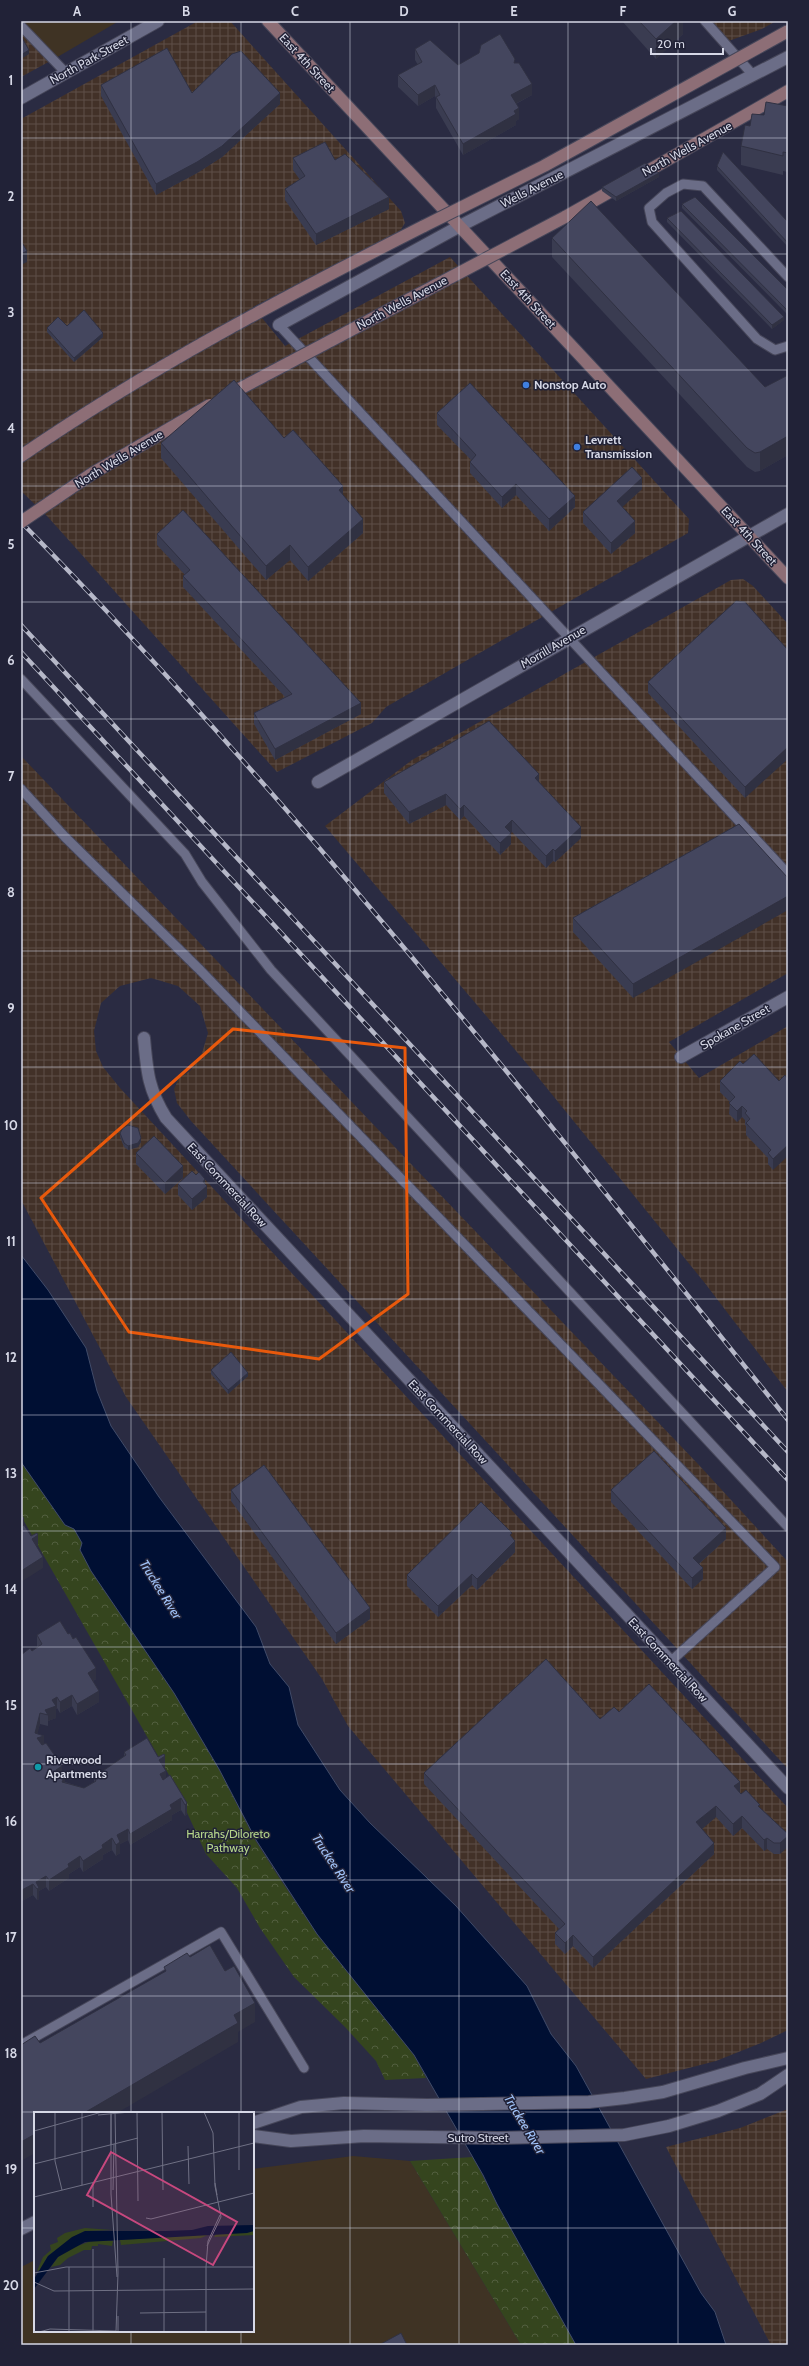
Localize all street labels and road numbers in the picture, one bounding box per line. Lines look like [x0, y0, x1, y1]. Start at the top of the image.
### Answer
street label: East 4th Street [276, 30, 338, 95]
street label: North Park Street [47, 32, 130, 87]
street label: North Wells Avenue [639, 118, 734, 179]
street label: Wells Avenue [498, 166, 566, 211]
street label: East 4th Street [497, 266, 559, 331]
street label: North Wells Avenue [354, 272, 450, 333]
street label: North Wells Avenue [72, 426, 166, 491]
street label: East 4th Street [718, 503, 780, 568]
street label: Morrill Avenue [517, 622, 588, 671]
street label: Spokane Street [697, 1001, 772, 1052]
street label: East Commercial Row [184, 1139, 271, 1230]
street label: East Commercial Row [405, 1376, 492, 1467]
street label: East Commercial Row [625, 1614, 712, 1705]
street label: Sutro Street [447, 2130, 509, 2145]

